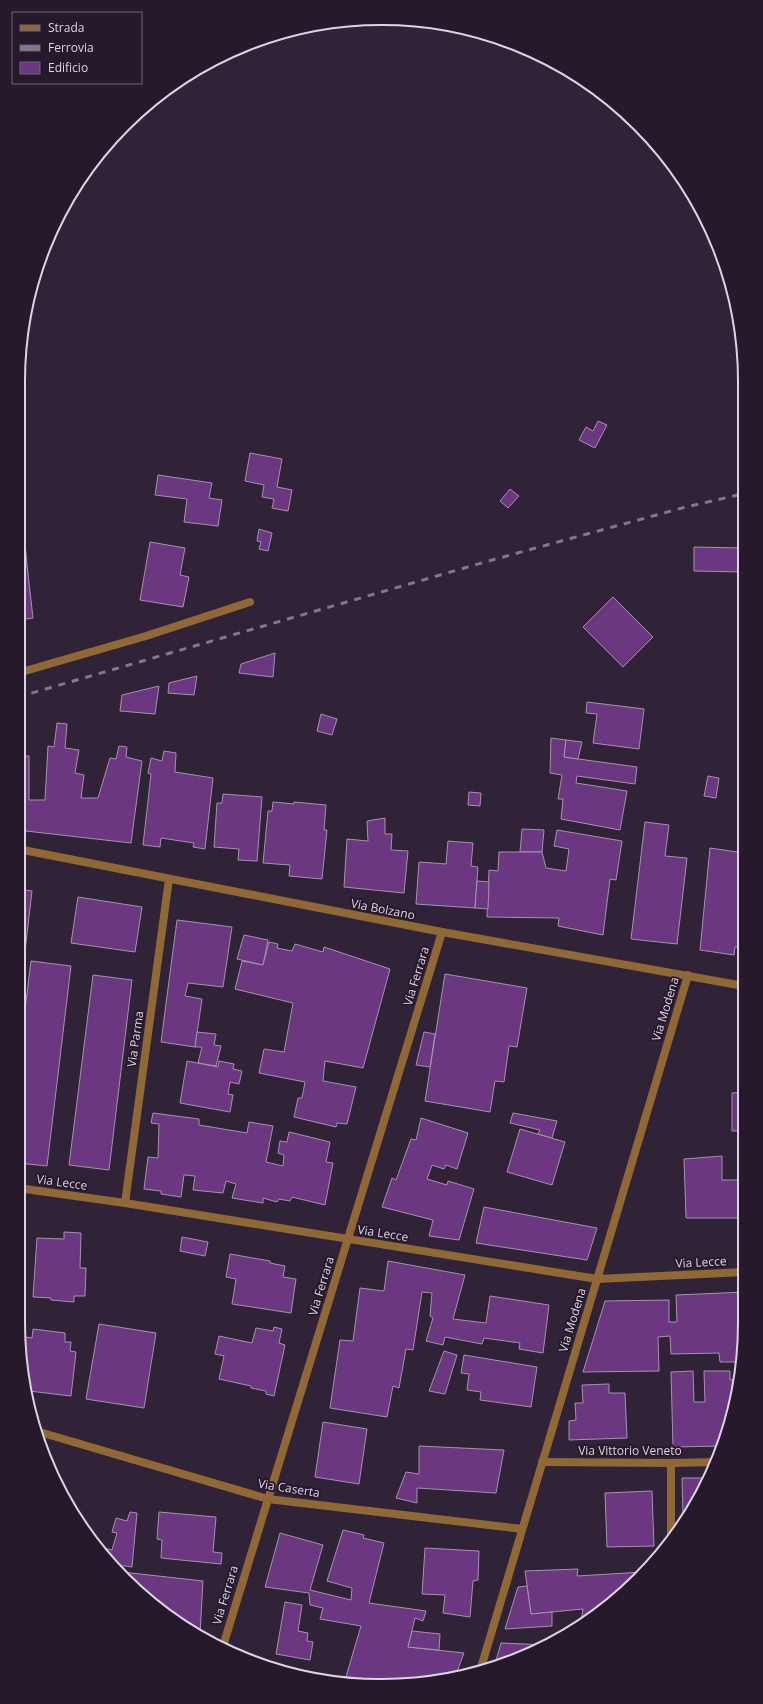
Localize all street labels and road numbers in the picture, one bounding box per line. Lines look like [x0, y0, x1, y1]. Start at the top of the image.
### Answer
street label: Via Bolzano [350, 894, 416, 924]
street label: Via Ferrara [399, 944, 433, 1008]
street label: Via Modena [647, 975, 683, 1043]
street label: Via Parma [123, 1010, 147, 1068]
street label: Via Lecce [35, 1170, 89, 1194]
street label: Via Lecce [356, 1221, 410, 1245]
street label: Via Lecce [675, 1252, 727, 1272]
street label: Via Ferrara [304, 1254, 338, 1318]
street label: Via Modena [554, 1286, 590, 1354]
street label: Via Vittorio Veneto [578, 1442, 682, 1459]
street label: Via Caserta [257, 1475, 321, 1501]
street label: Via Ferrara [208, 1563, 242, 1627]

